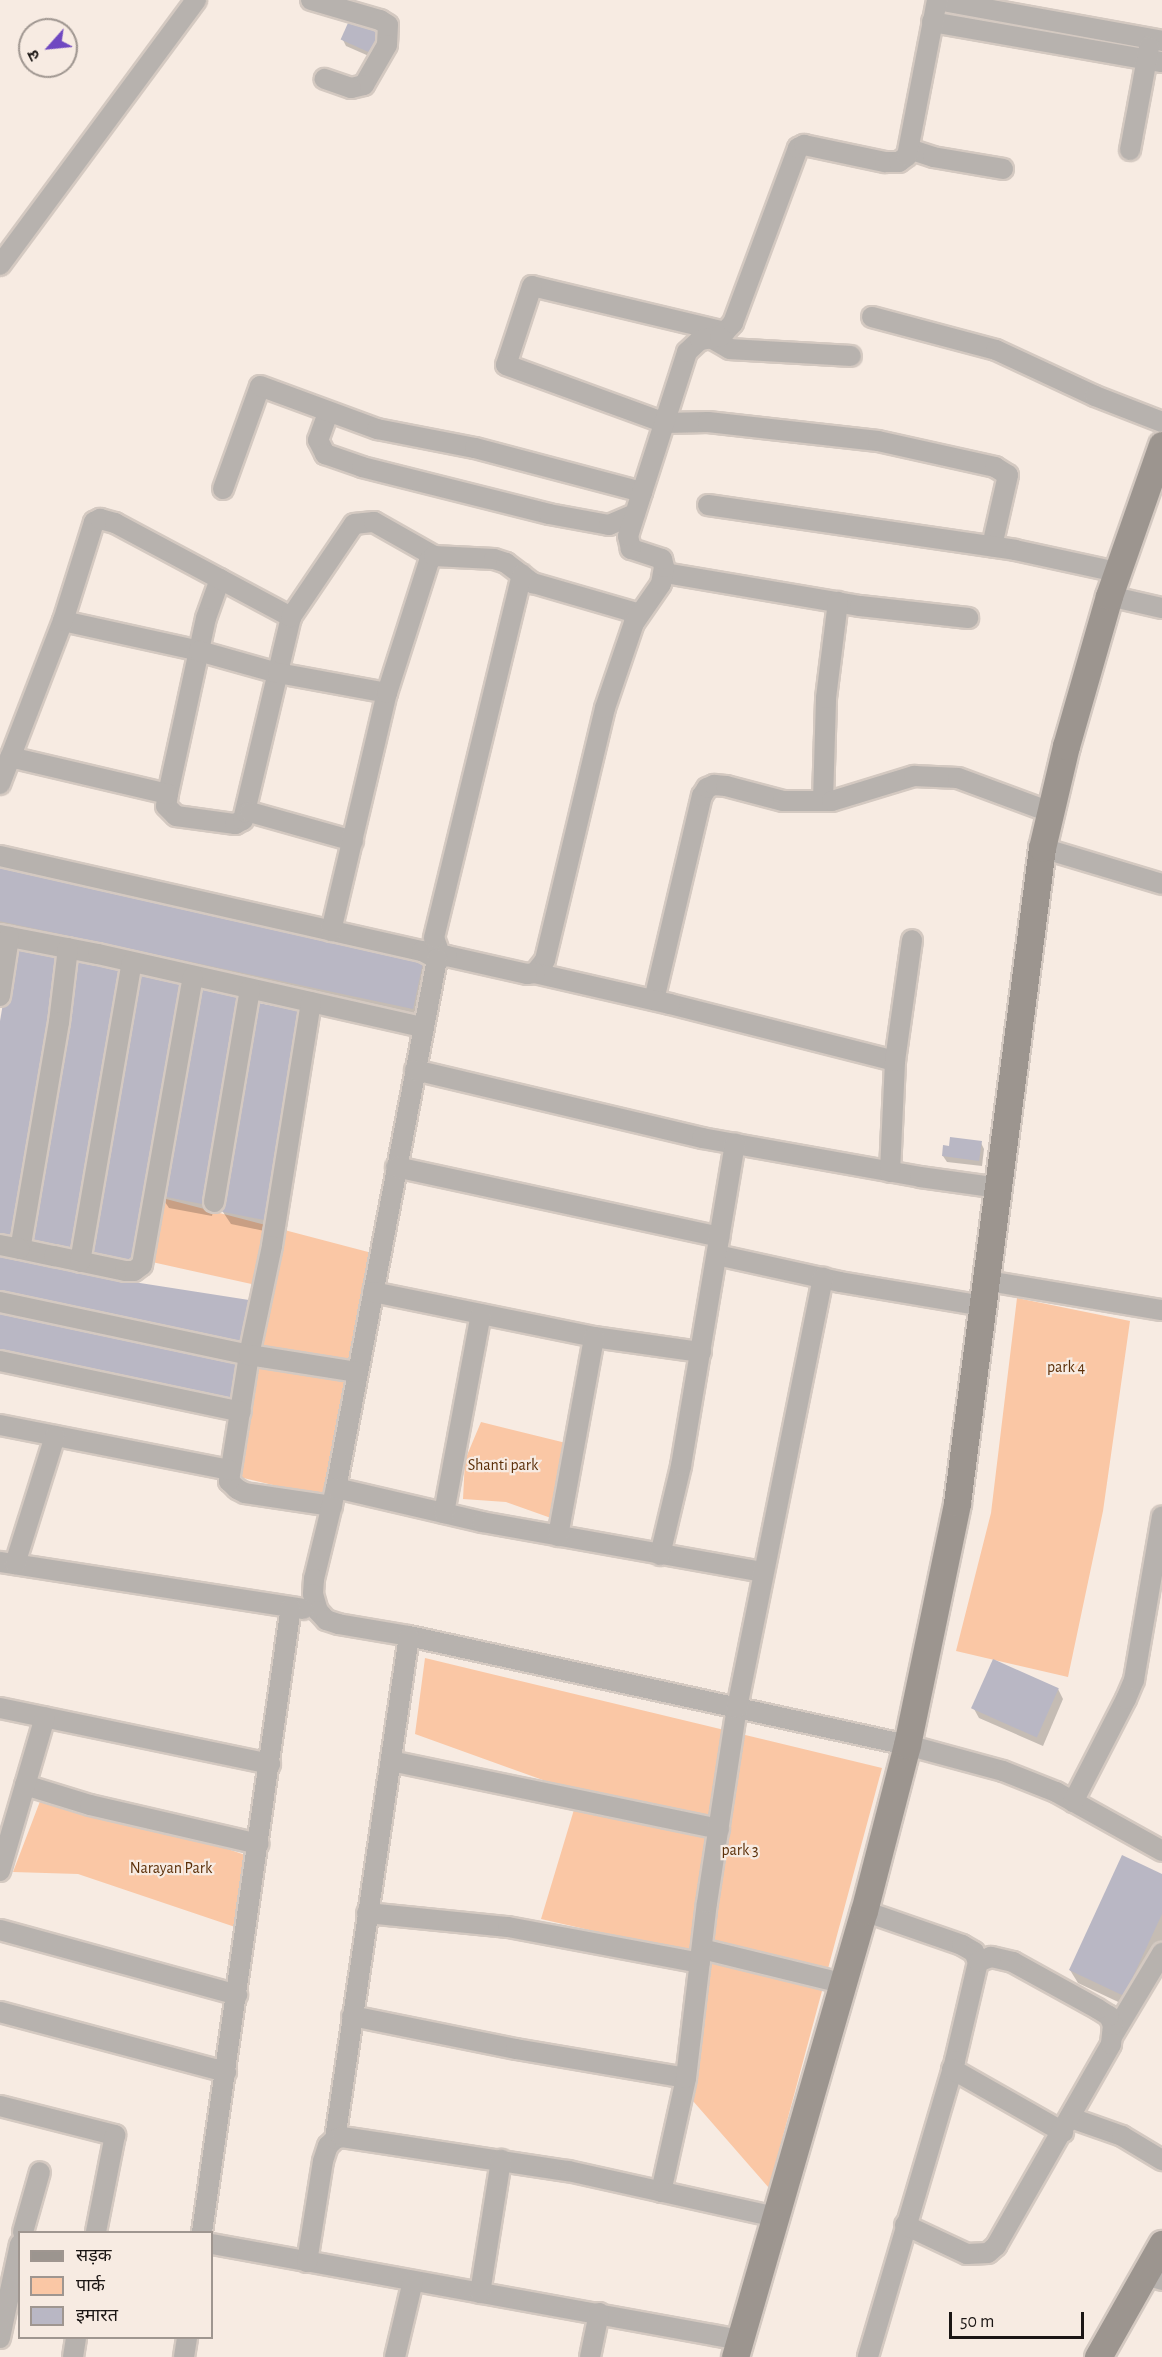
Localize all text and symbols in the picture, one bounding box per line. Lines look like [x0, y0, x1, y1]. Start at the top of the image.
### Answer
north arrow [18, 18, 78, 78]
text: उ [24, 47, 43, 63]
park label: park 4 [1047, 1357, 1085, 1377]
park label: Shanti park [468, 1455, 538, 1475]
park label: park 3 [721, 1840, 759, 1860]
park label: Narayan Park [130, 1858, 212, 1878]
legend [18, 2231, 213, 2339]
text: सड़क [76, 2247, 112, 2265]
text: पार्क [76, 2277, 105, 2295]
scale bar [952, 2300, 1087, 2338]
text: इमारत [76, 2307, 118, 2325]
text: 50 m [960, 2313, 994, 2331]

